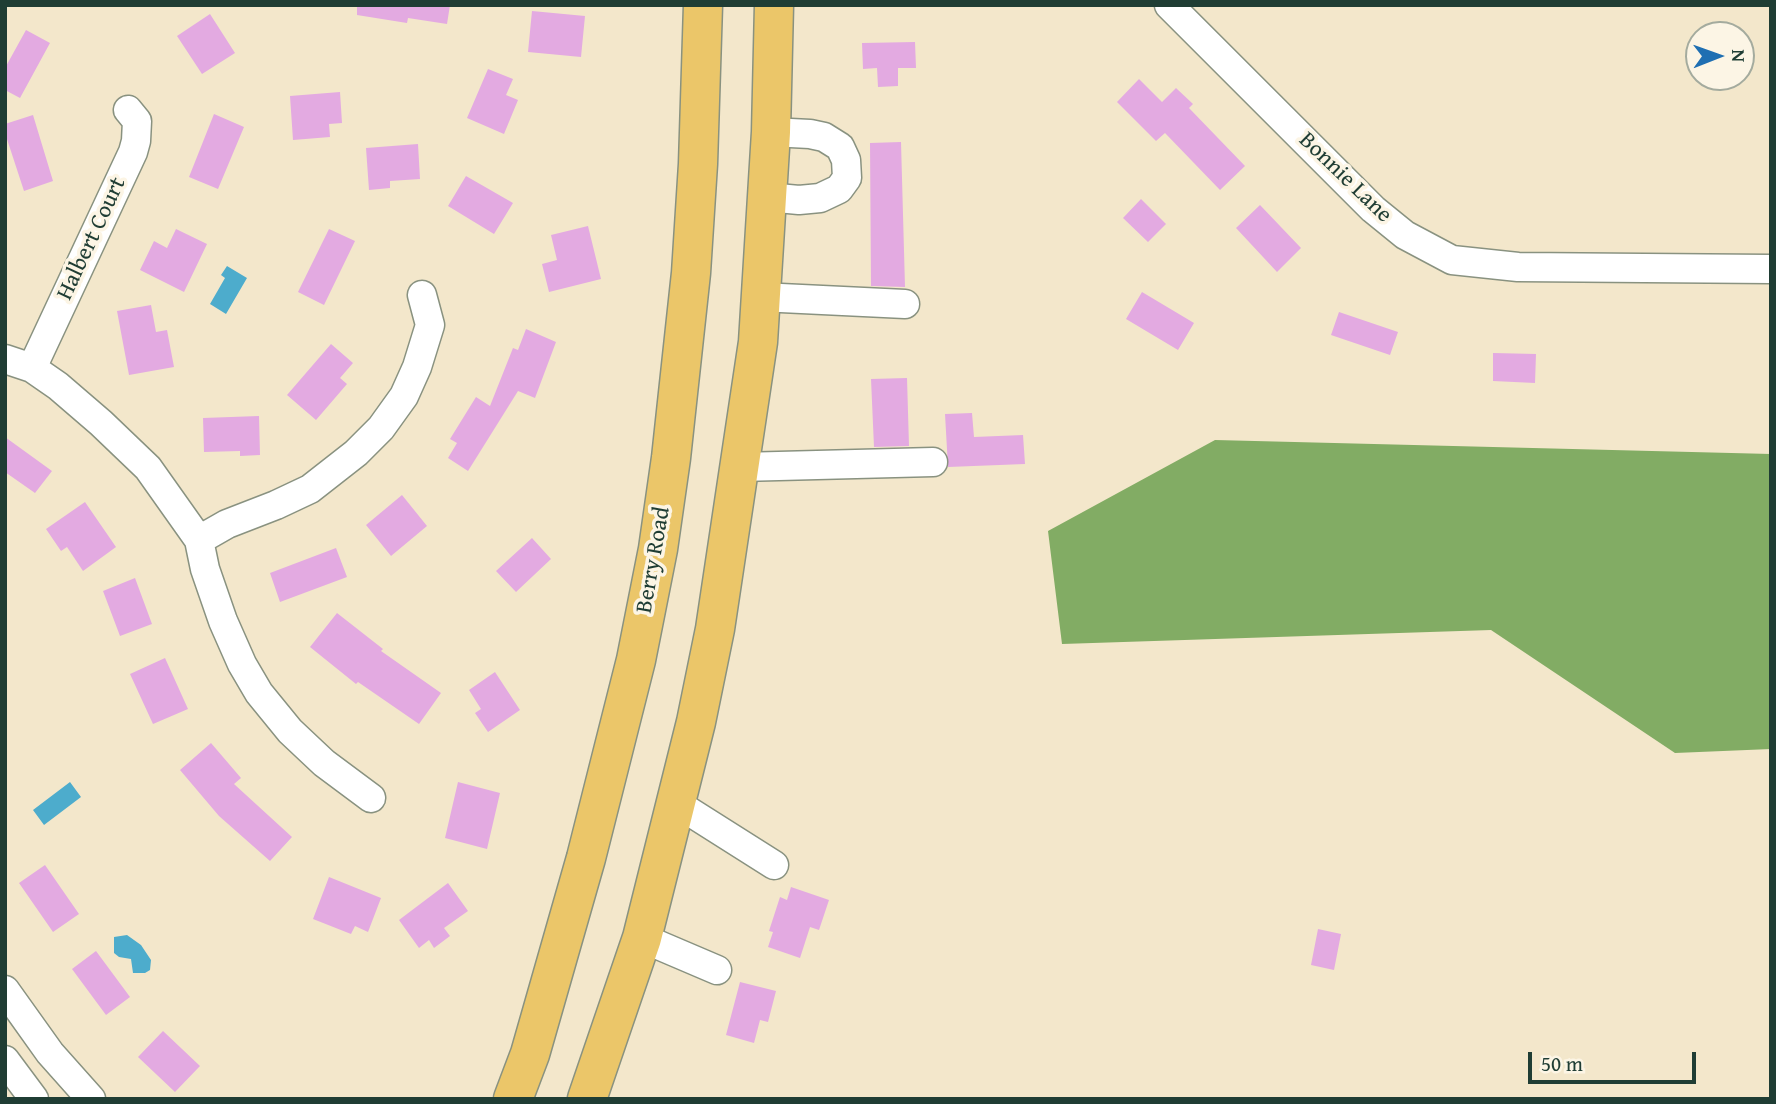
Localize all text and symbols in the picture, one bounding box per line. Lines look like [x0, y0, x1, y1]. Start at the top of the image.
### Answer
north arrow [1685, 21, 1755, 91]
text: N [1725, 49, 1753, 62]
street label: Bonnie Lane [1293, 127, 1397, 229]
street label: Halbert Court [52, 173, 132, 305]
street label: Berry Road [631, 505, 677, 615]
scale bar [1531, 1038, 1699, 1082]
text: 50 m [1541, 1048, 1583, 1079]

